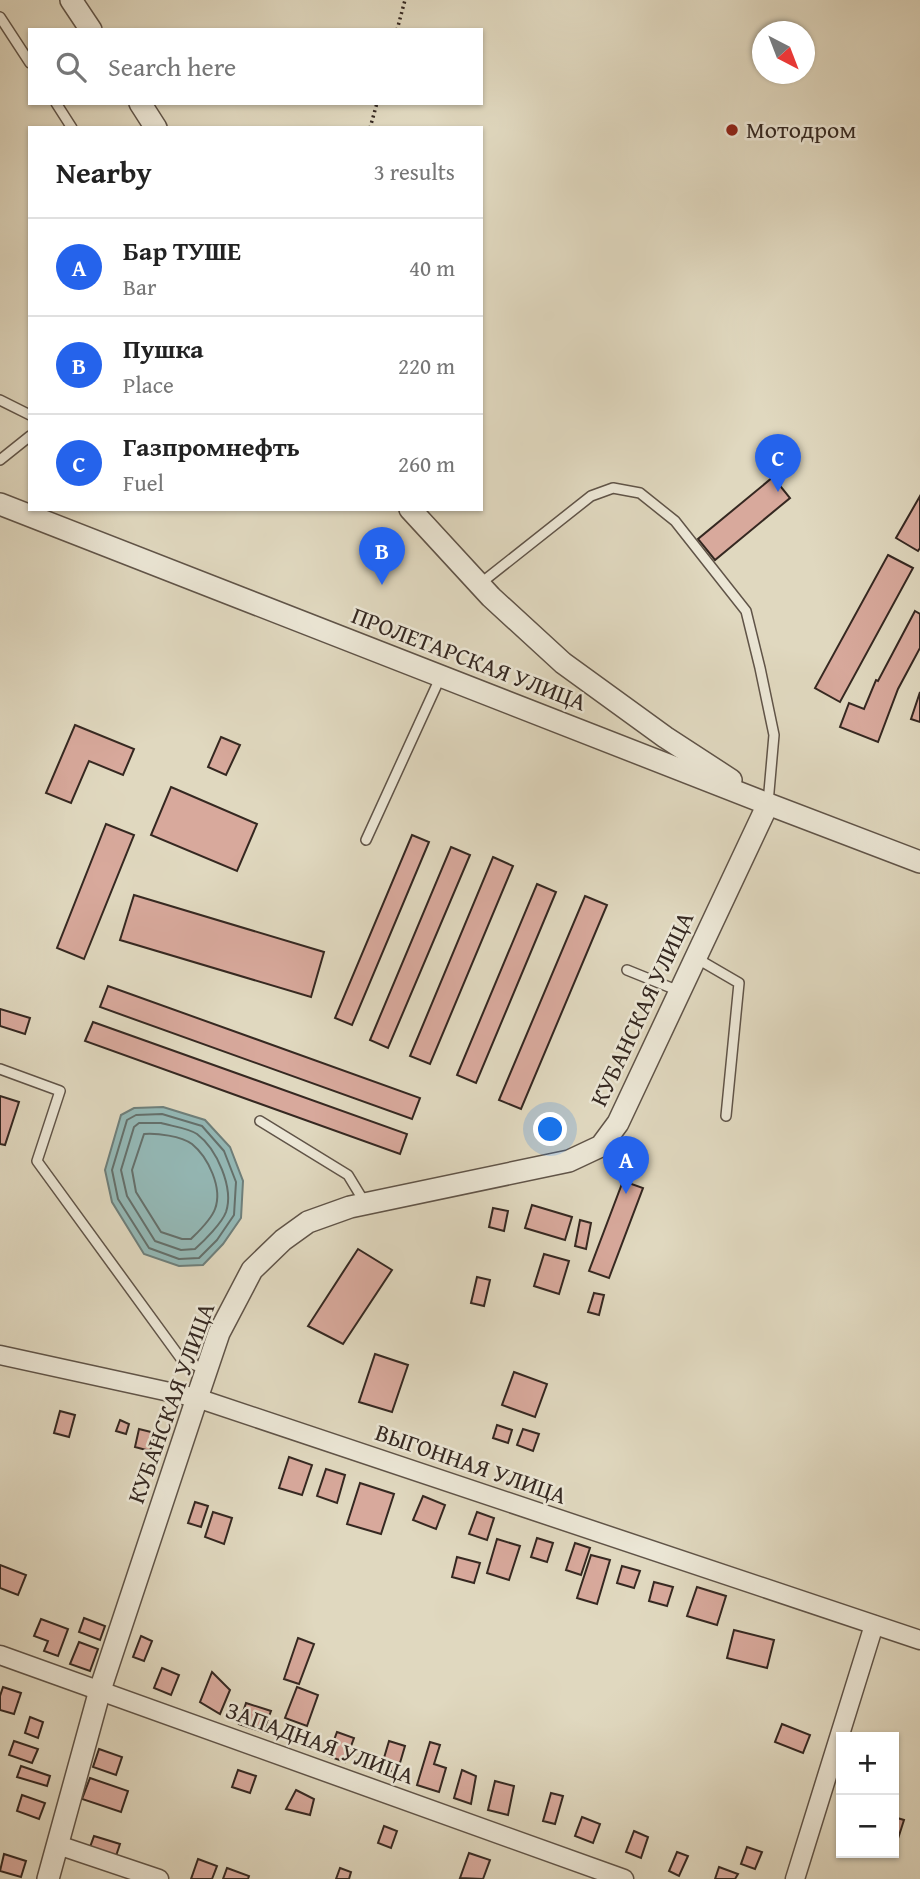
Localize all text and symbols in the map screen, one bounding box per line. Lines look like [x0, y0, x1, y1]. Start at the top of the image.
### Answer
north arrow [752, 21, 815, 84]
search box [28, 28, 483, 105]
text: Search here [108, 47, 236, 86]
icon: search [52, 48, 90, 86]
place label: Мотодром [746, 112, 856, 147]
marker: Мотодром [724, 122, 740, 138]
text: Nearby [56, 150, 152, 194]
text: 3 results [374, 155, 455, 188]
text: Бар ТУШЕ [123, 231, 241, 270]
text: A [72, 251, 86, 284]
text: 40 m [409, 251, 455, 284]
text: Bar [123, 270, 156, 303]
text: Пушка [123, 329, 204, 368]
text: B [72, 349, 86, 382]
text: 220 m [398, 349, 455, 382]
text: Place [123, 368, 174, 401]
text: Газпромнефть [123, 427, 300, 466]
pin: C [755, 434, 801, 492]
text: C [72, 447, 86, 480]
text: 260 m [398, 447, 455, 480]
text: Fuel [123, 466, 164, 499]
pin: B [359, 527, 405, 585]
street label: ПРОЛЕТАРСКАЯ УЛИЦА [347, 598, 592, 720]
street label: КУБАНСКАЯ УЛИЦА [581, 905, 702, 1112]
your location [533, 1112, 567, 1146]
pin: A [603, 1136, 649, 1194]
street label: КУБАНСКАЯ УЛИЦА [118, 1297, 223, 1508]
street label: ВЫГОННАЯ УЛИЦА [371, 1414, 572, 1513]
street label: ЗАПАДНАЯ УЛИЦА [221, 1692, 420, 1793]
map controls [836, 1732, 899, 1858]
button: + [836, 1732, 899, 1795]
button: − [836, 1795, 899, 1858]

